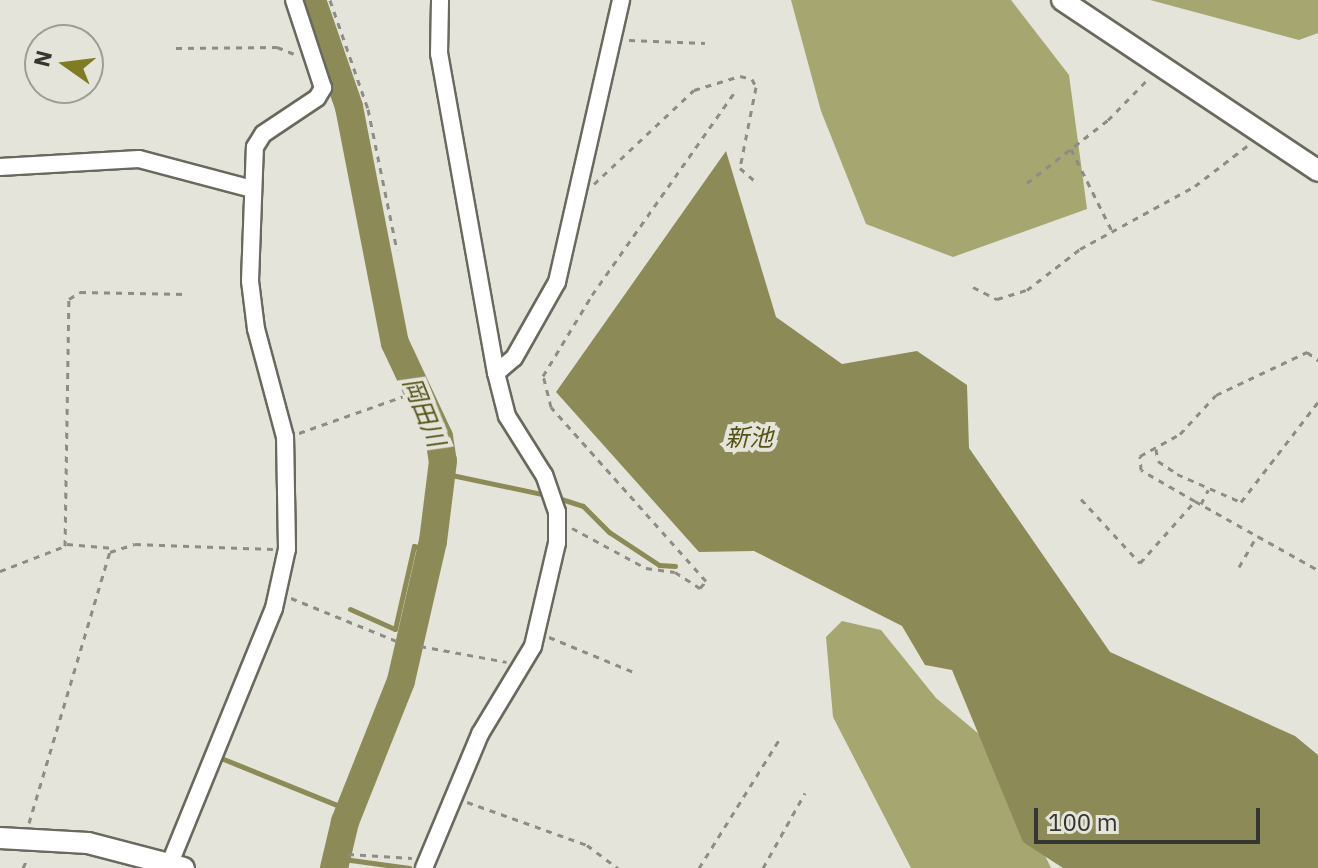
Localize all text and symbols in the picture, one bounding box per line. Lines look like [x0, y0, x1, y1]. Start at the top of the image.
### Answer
north arrow [24, 24, 104, 104]
text: N [26, 47, 58, 70]
water label: 岡田川 [397, 373, 451, 451]
water label: 新池 [725, 424, 773, 452]
scale bar [1038, 792, 1264, 842]
text: 100 m [1048, 806, 1118, 838]

